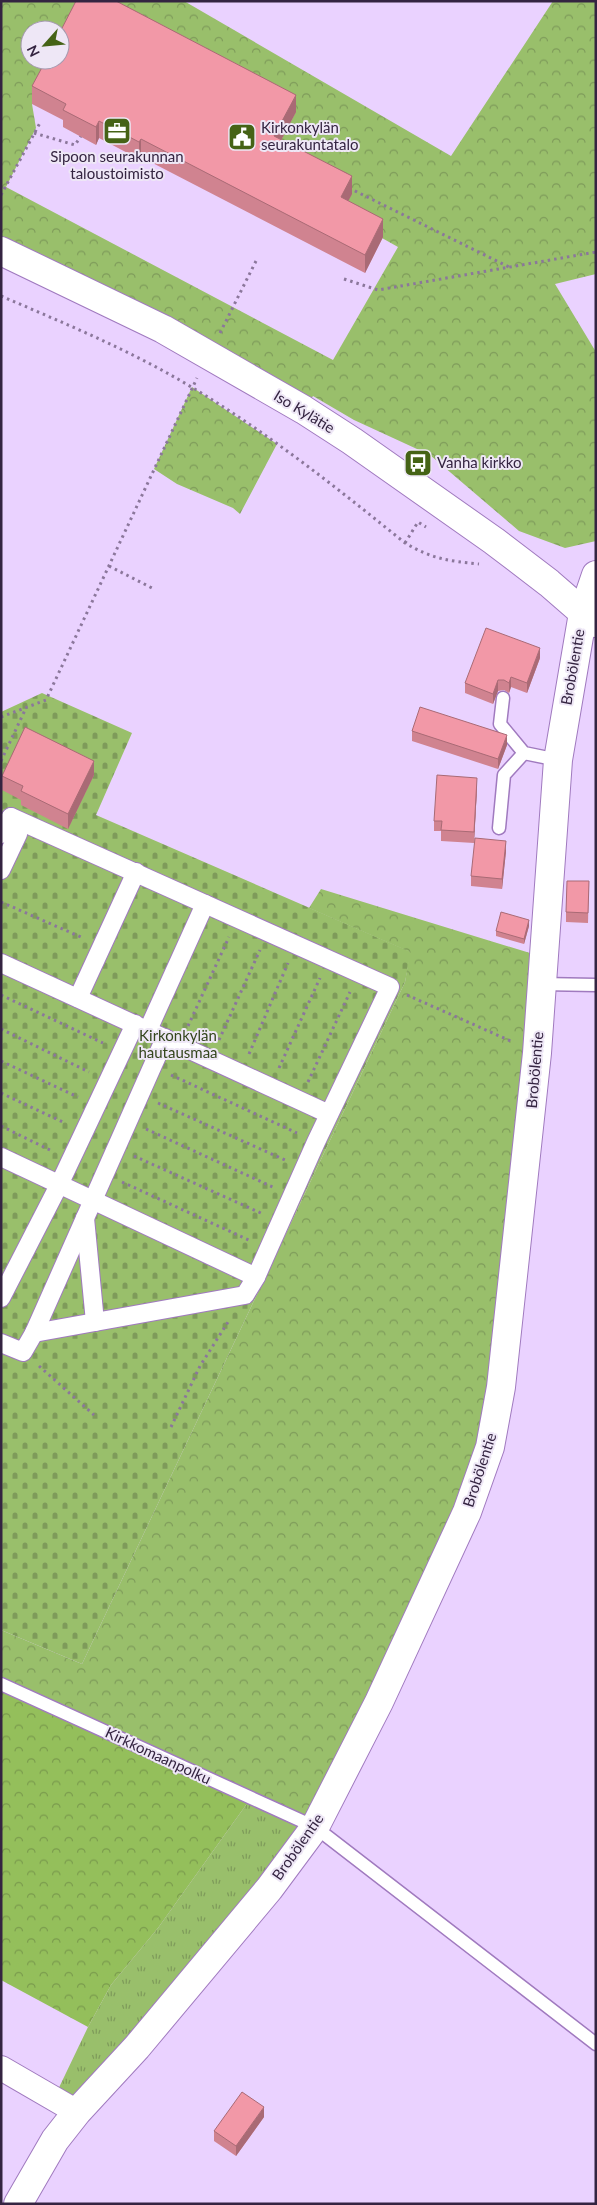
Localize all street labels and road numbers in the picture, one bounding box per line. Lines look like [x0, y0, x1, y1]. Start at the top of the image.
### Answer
street label: Iso Kylätie [271, 386, 338, 436]
street label: Brobölentie [556, 627, 588, 706]
street label: Brobölentie [522, 1031, 546, 1109]
street label: Brobölentie [459, 1430, 500, 1509]
street label: Kirkkomaanpolku [103, 1723, 214, 1787]
street label: Brobölentie [268, 1810, 327, 1883]

